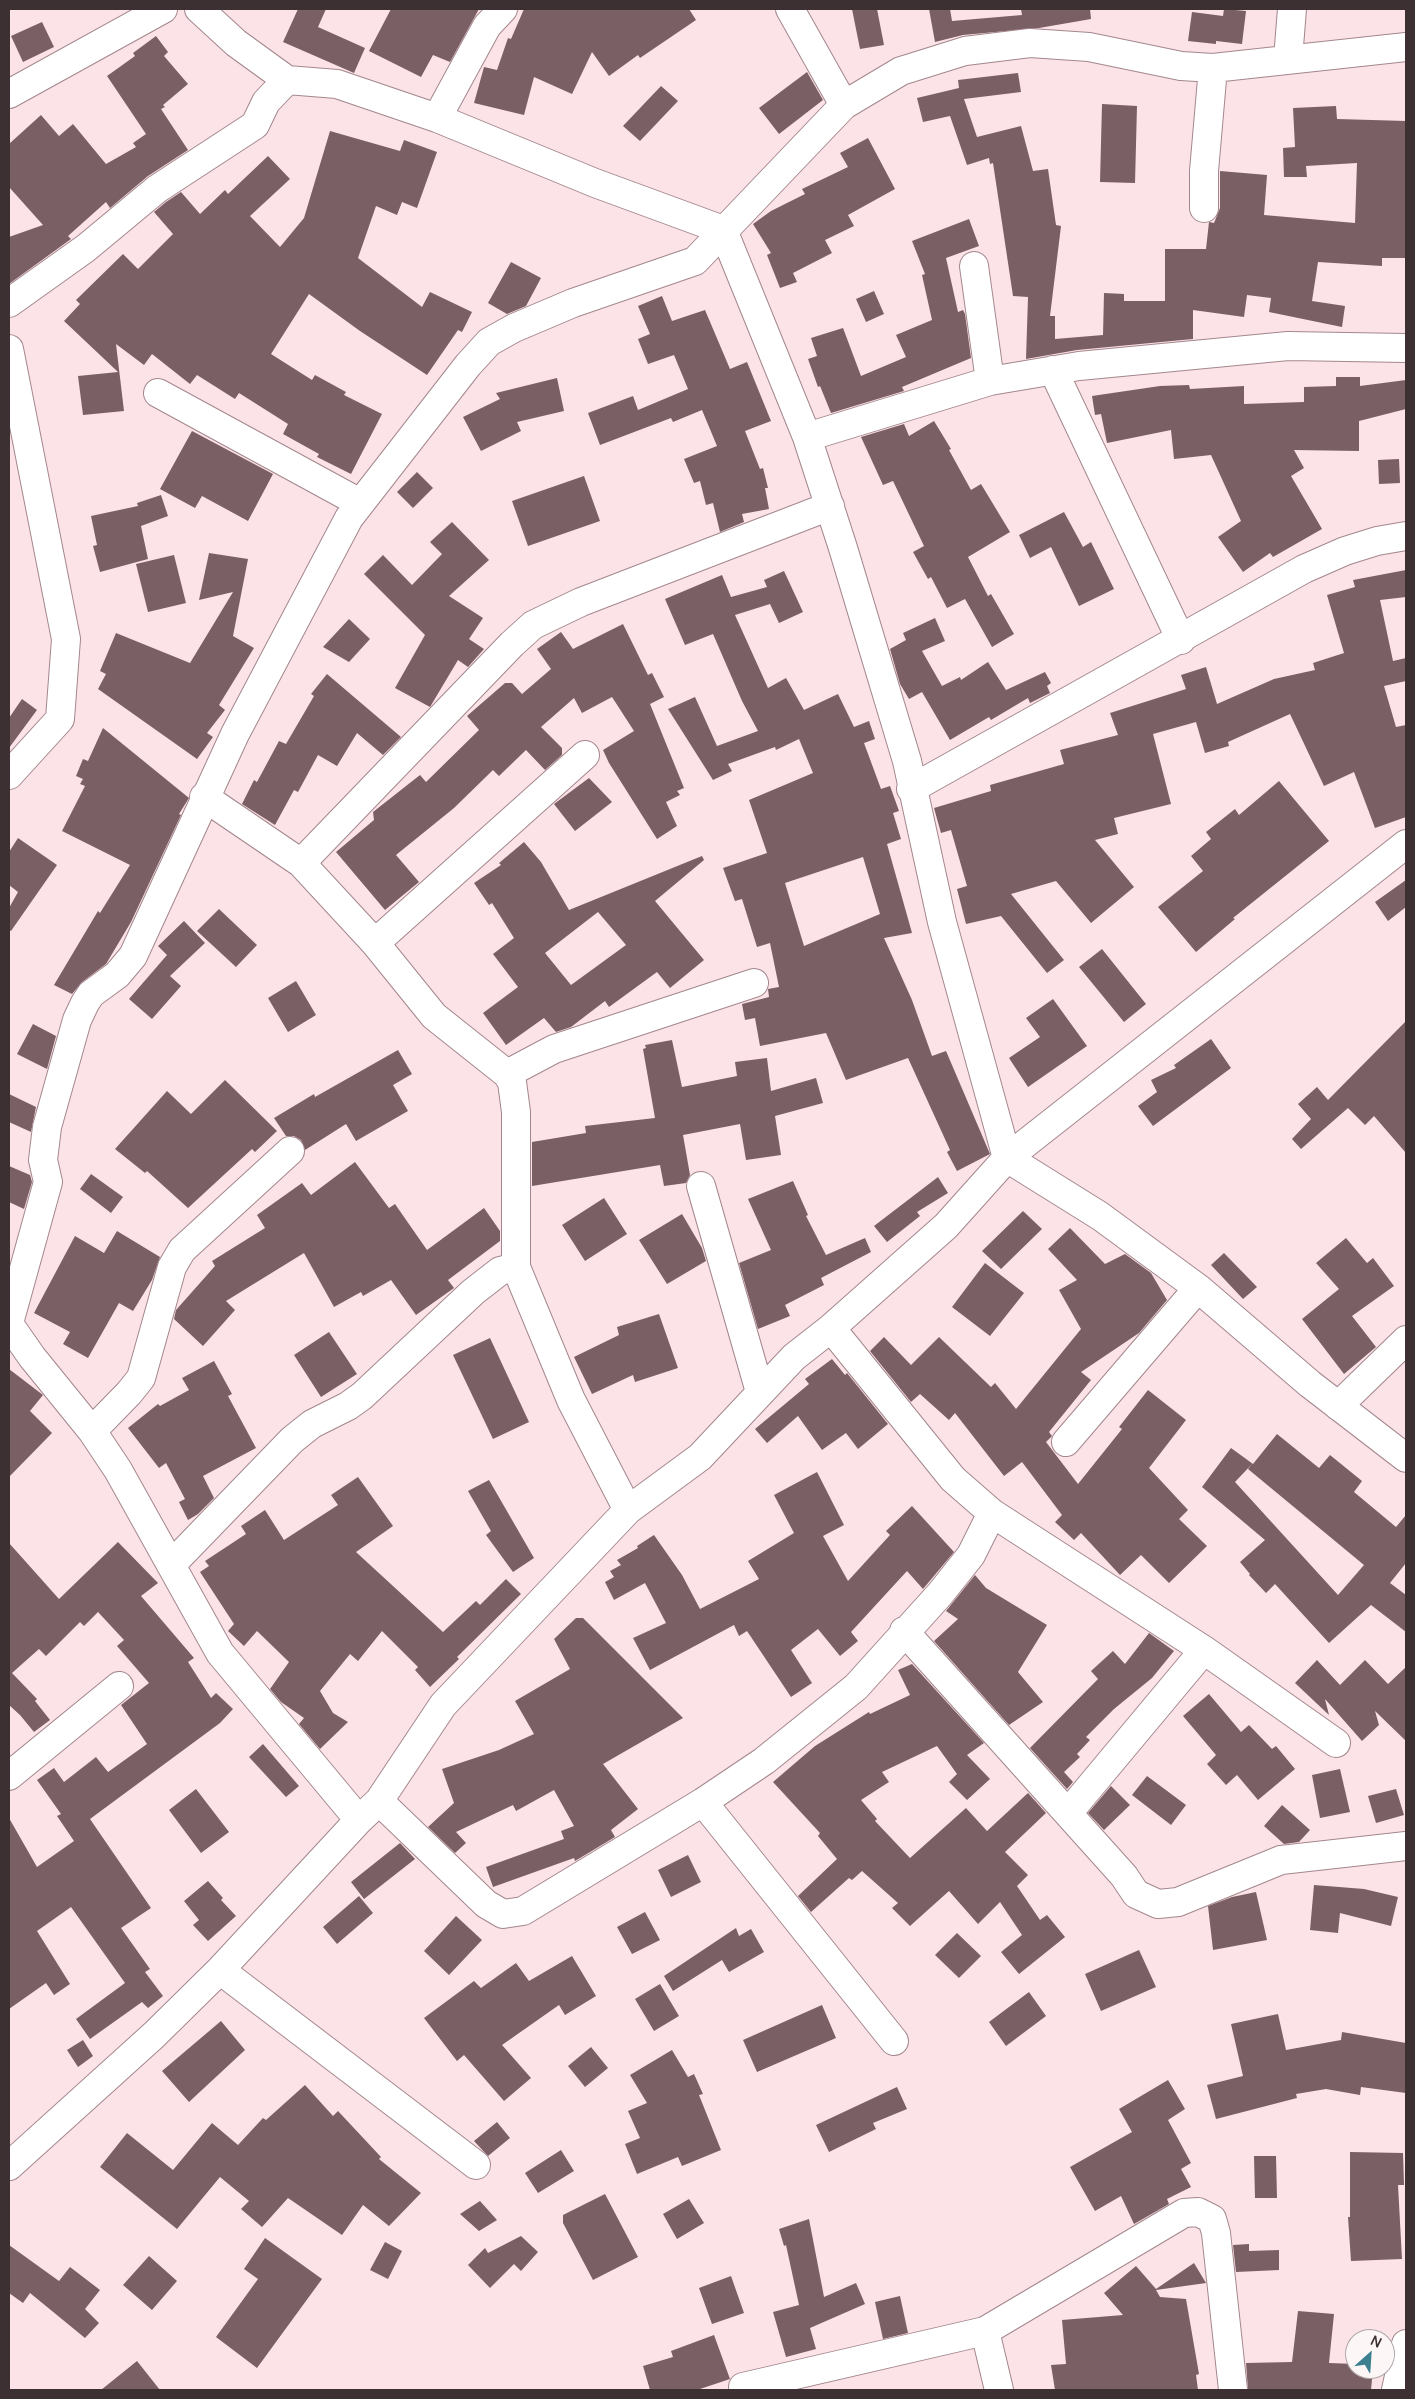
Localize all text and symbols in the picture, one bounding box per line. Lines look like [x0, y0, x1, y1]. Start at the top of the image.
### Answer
north arrow [1345, 2329, 1395, 2379]
text: N [1368, 2330, 1385, 2352]

